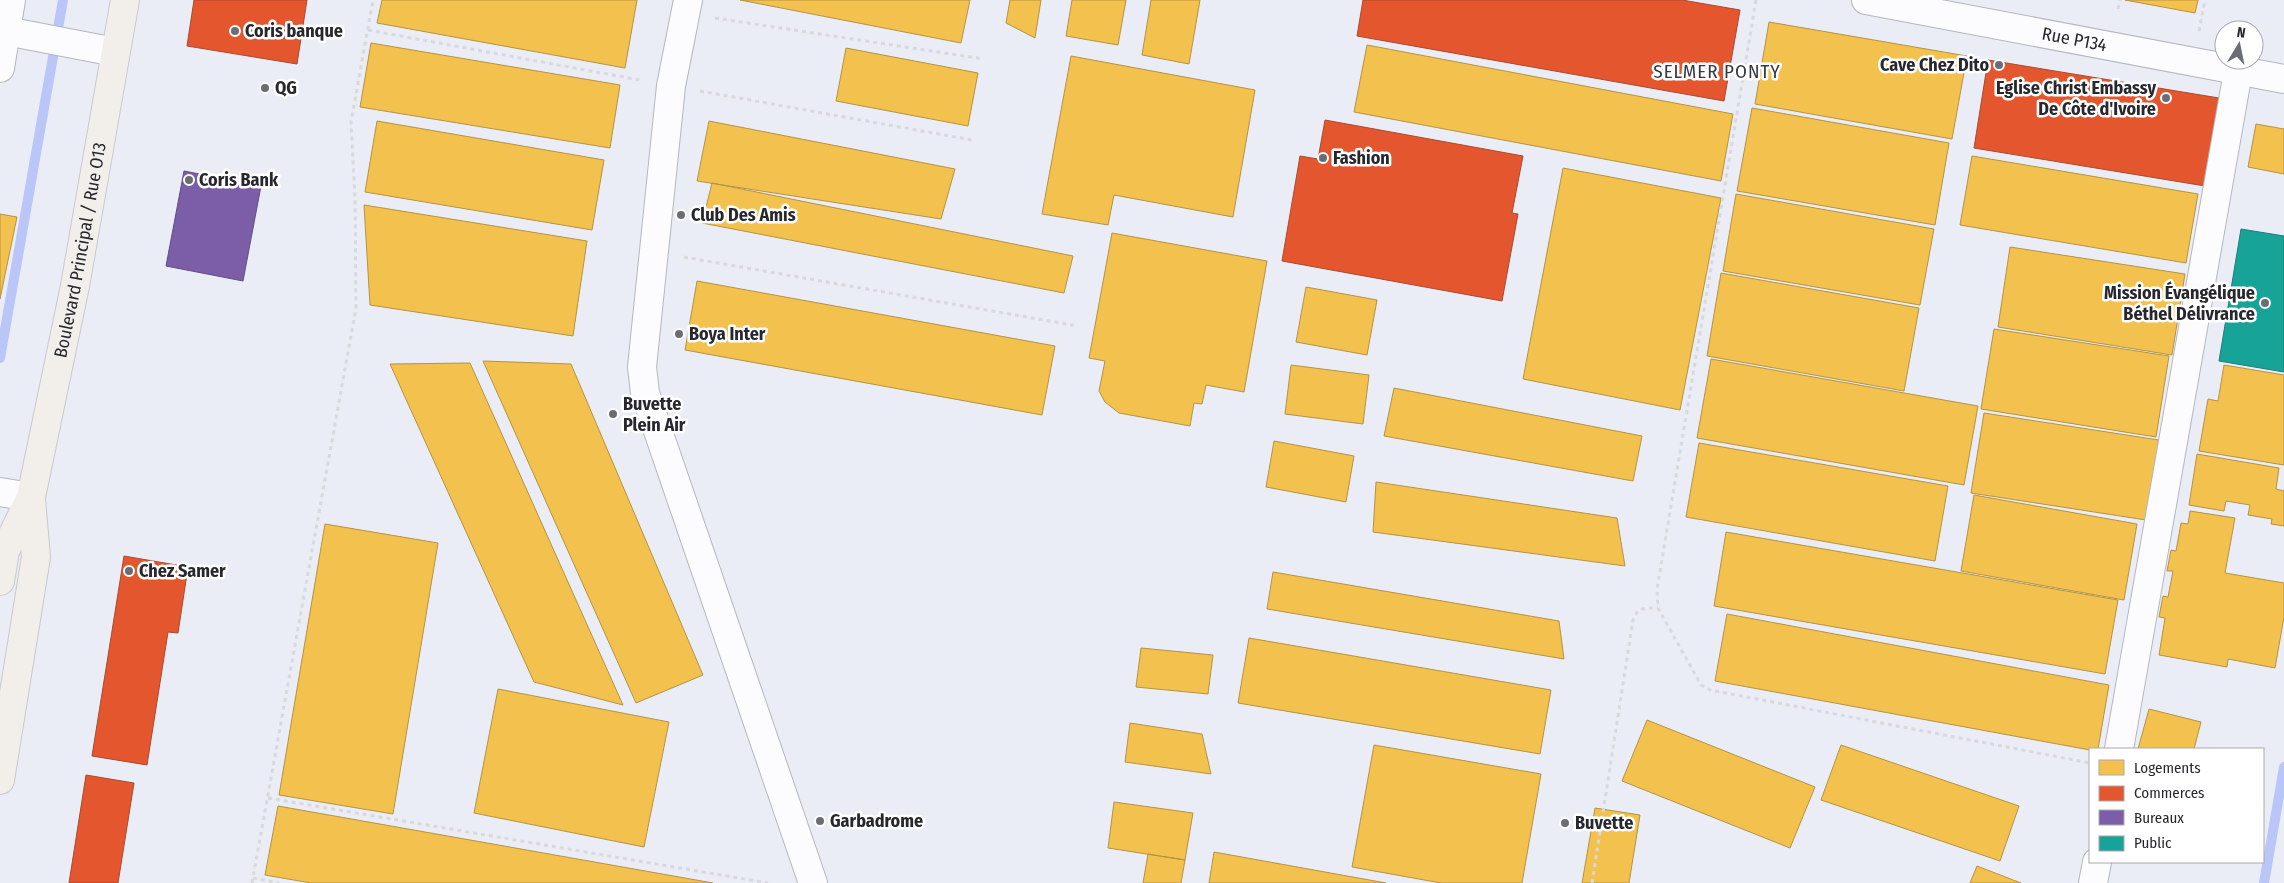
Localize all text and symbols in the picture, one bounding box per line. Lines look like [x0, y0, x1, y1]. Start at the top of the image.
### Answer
place label: Coris banque [245, 20, 343, 42]
north arrow [2214, 20, 2264, 70]
street label: Rue P134 [2040, 22, 2109, 56]
text: N [2236, 24, 2247, 42]
marker: Coris banque [229, 25, 241, 37]
place label: Cave Chez Dito [1880, 54, 1989, 76]
marker: Cave Chez Dito [1993, 59, 2005, 71]
district label: SELMER PONTY [1653, 60, 1781, 83]
place label: QG [275, 77, 297, 99]
place label: Eglise Christ Embassy De Côte d'Ivoire [1996, 77, 2156, 120]
marker: QG [259, 82, 271, 94]
marker: Eglise Christ Embassy De Côte d'Ivoire [2160, 92, 2172, 104]
street label: Boulevard Principal / Rue O13 [49, 141, 111, 360]
place label: Fashion [1333, 147, 1390, 169]
marker: Fashion [1317, 152, 1329, 164]
place label: Coris Bank [199, 169, 279, 191]
marker: Coris Bank [183, 174, 195, 186]
place label: Club Des Amis [691, 204, 796, 226]
marker: Club Des Amis [675, 209, 687, 221]
place label: Mission Évangélique Béthel Délivrance [2104, 281, 2255, 325]
marker: Mission Évangélique Béthel Délivrance [2259, 297, 2271, 309]
place label: Boya Inter [689, 323, 766, 345]
marker: Boya Inter [673, 328, 685, 340]
place label: Buvette Plein Air [623, 393, 686, 436]
marker: Buvette Plein Air [607, 408, 619, 420]
place label: Chez Samer [139, 560, 226, 582]
marker: Chez Samer [123, 565, 135, 577]
legend [2089, 748, 2264, 863]
text: Logements [2134, 759, 2201, 777]
text: Commerces [2134, 784, 2204, 802]
text: Bureaux [2134, 809, 2184, 827]
place label: Garbadrome [830, 810, 923, 832]
place label: Buvette [1575, 812, 1633, 834]
marker: Garbadrome [814, 815, 826, 827]
marker: Buvette [1559, 817, 1571, 829]
text: Public [2134, 834, 2172, 852]

